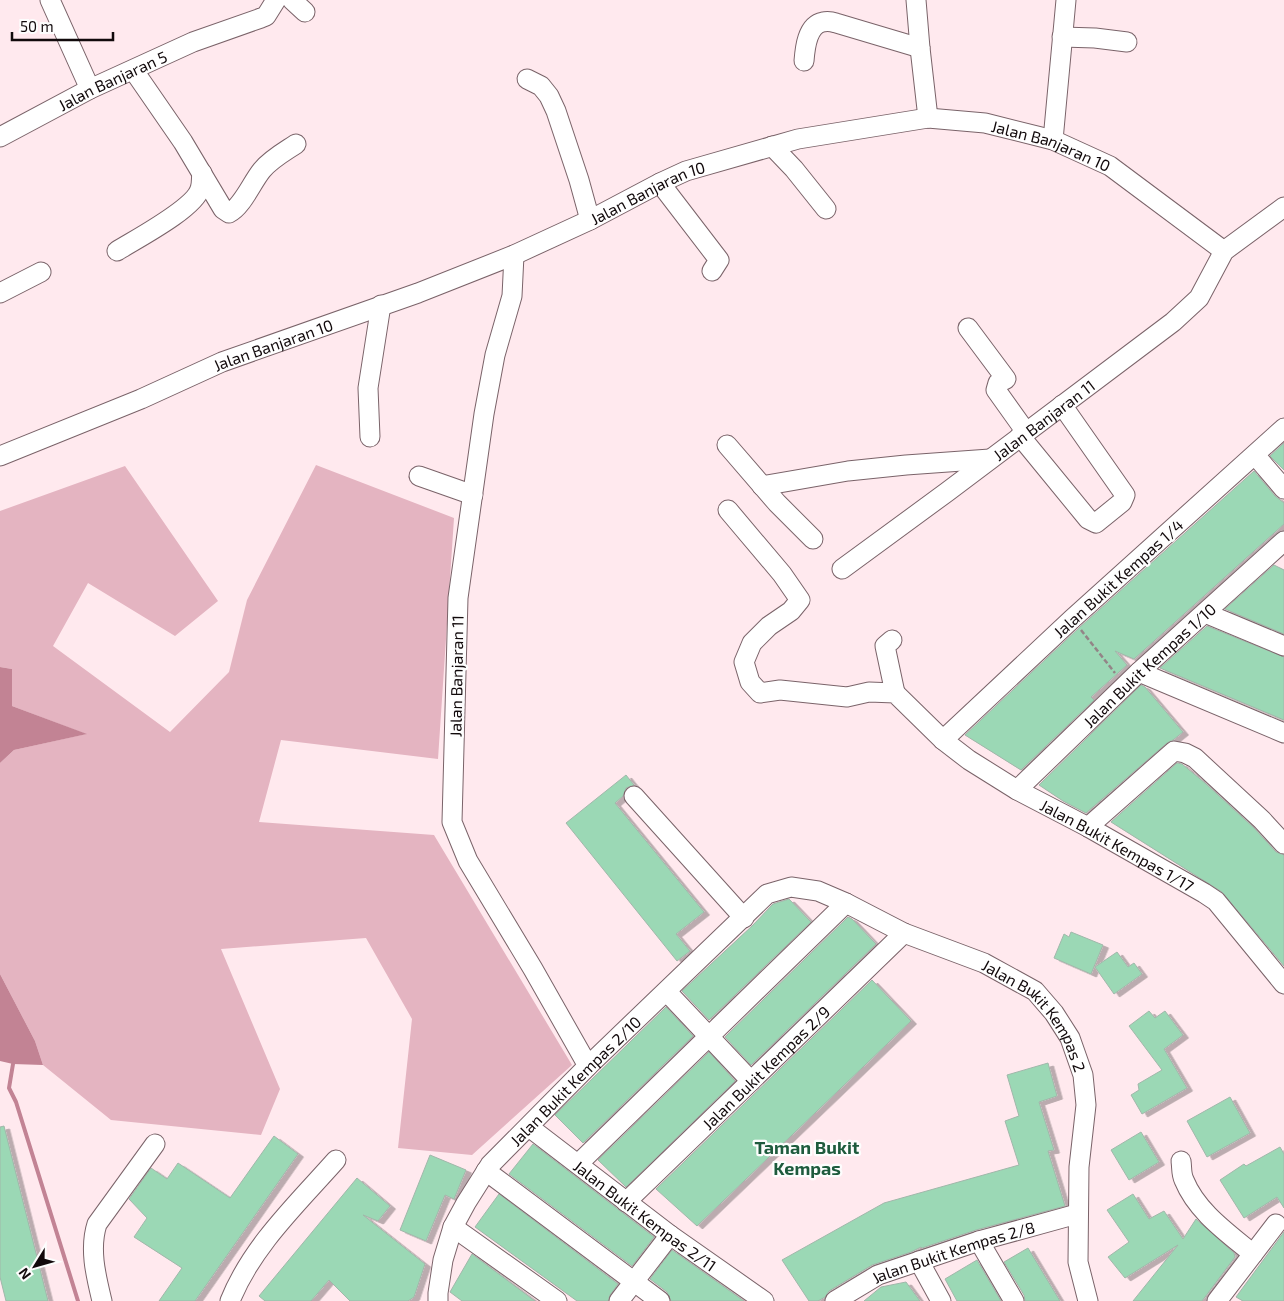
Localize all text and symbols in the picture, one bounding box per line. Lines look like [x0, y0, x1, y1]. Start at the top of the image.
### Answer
scale bar [12, 10, 114, 42]
text: 50 m [20, 17, 54, 35]
street label: Jalan Banjaran 5 [55, 46, 170, 114]
street label: Jalan Banjaran 10 [990, 116, 1114, 175]
street label: Jalan Banjaran 10 [587, 157, 707, 228]
street label: Jalan Banjaran 10 [210, 314, 335, 374]
street label: Jalan Banjaran 11 [989, 375, 1098, 464]
street label: Jalan Bukit Kempas 1/4 [1049, 515, 1187, 641]
street label: Jalan Bukit Kempas 1/10 [1079, 598, 1219, 731]
street label: Jalan Banjaran 11 [445, 615, 468, 737]
street label: Jalan Bukit Kempas 1/17 [1038, 795, 1197, 895]
street label: Jalan Bukit Kempas 2 [979, 955, 1091, 1074]
street label: Jalan Bukit Kempas 2/9 [698, 1001, 833, 1133]
street label: Jalan Bukit Kempas 2/10 [506, 1011, 644, 1149]
district label: Taman Bukit Kempas [755, 1136, 860, 1179]
street label: Jalan Bukit Kempas 2/11 [570, 1156, 720, 1274]
street label: Jalan Bukit Kempas 2/8 [868, 1217, 1037, 1286]
north arrow [10, 1241, 60, 1291]
text: N [14, 1265, 34, 1283]

